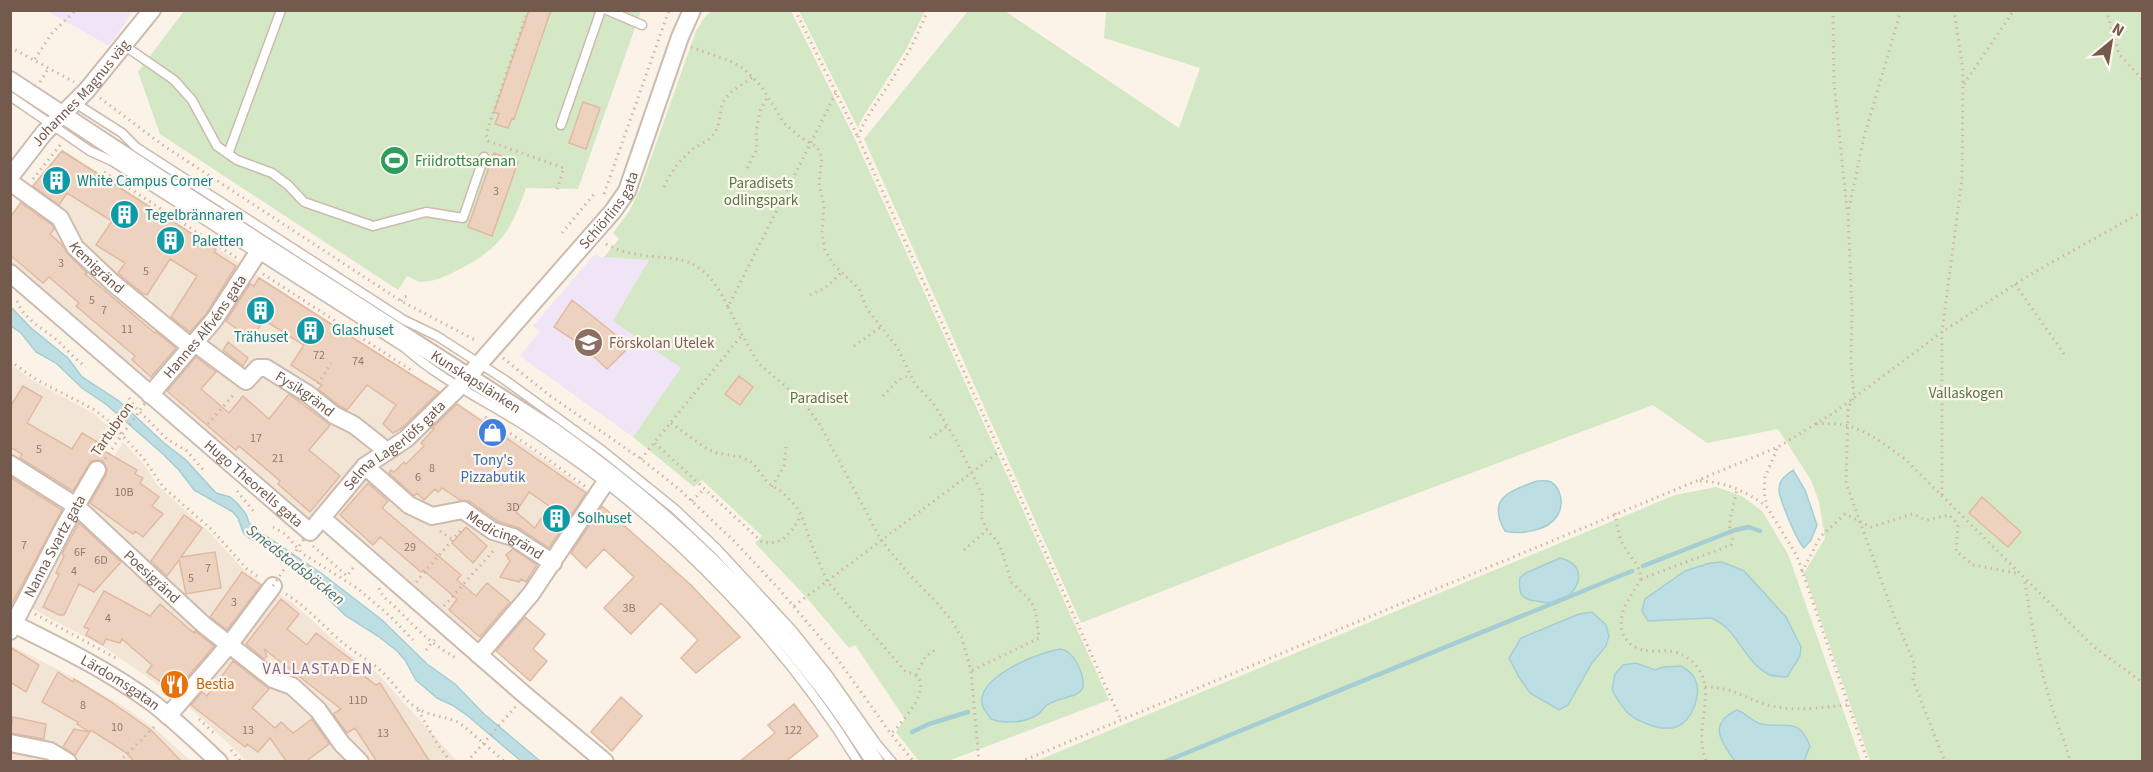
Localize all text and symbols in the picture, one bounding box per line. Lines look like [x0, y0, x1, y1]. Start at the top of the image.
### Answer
north arrow [2081, 12, 2141, 72]
text: N [2108, 18, 2128, 42]
street label: Johannes Magnus väg [27, 35, 135, 151]
sports icon: Friidrottsarenan [378, 145, 410, 177]
place label: Friidrottsarenan [415, 151, 516, 172]
building icon: White Campus Corner [40, 165, 72, 197]
street label: Schiörlins gata [574, 169, 644, 254]
place label: White Campus Corner [77, 171, 214, 192]
park label: Paradisets odlingspark [724, 173, 799, 211]
house number: 3 [493, 183, 499, 200]
building icon: Tegelbrännaren [108, 199, 140, 231]
place label: Tegelbrännaren [145, 205, 243, 226]
building icon: Paletten [155, 225, 187, 257]
place label: Paletten [192, 231, 244, 252]
street label: Kemigränd [63, 238, 128, 299]
house number: 3 [58, 255, 64, 272]
house number: 5 [143, 263, 149, 280]
street label: Hannes Alfvéns gata [159, 271, 252, 383]
house number: 5 [89, 292, 95, 309]
building icon: Trähuset [245, 294, 277, 326]
house number: 7 [101, 302, 107, 319]
building icon: Glashuset [295, 314, 327, 346]
place label: Glashuset [332, 320, 394, 341]
house number: 11 [121, 321, 133, 338]
place label: Trähuset [234, 327, 288, 348]
school or university icon: Förskolan Utelek [572, 327, 604, 359]
place label: Förskolan Utelek [609, 333, 715, 354]
street label: Kunskapslänken [427, 345, 525, 419]
house number: 72 [313, 347, 325, 364]
house number: 74 [352, 353, 364, 370]
street label: Fysikgränd [271, 366, 339, 422]
park label: Vallaskogen [1929, 383, 2003, 404]
park label: Paradiset [790, 388, 848, 409]
street label: Selma Lagerlöfs gata [339, 396, 451, 495]
street label: Tartubron [86, 398, 139, 461]
shop icon: Tony's Pizzabutik [477, 417, 509, 449]
house number: 17 [250, 430, 262, 447]
street label: Hugo Theorells gata [199, 435, 307, 533]
house number: 5 [36, 441, 42, 458]
house number: 21 [272, 450, 284, 467]
place label: Tony's Pizzabutik [461, 450, 526, 488]
house number: 8 [429, 460, 435, 477]
house number: 6 [415, 469, 421, 486]
house number: 10B [115, 484, 133, 501]
street label: Nanna Svartz gata [19, 491, 91, 601]
house number: 3D [506, 499, 520, 516]
building icon: Solhuset [540, 502, 572, 534]
street label: Medicingränd [462, 505, 547, 565]
place label: Solhuset [577, 508, 632, 529]
water label: Smedstadsbäcken [241, 519, 349, 610]
house number: 7 [21, 537, 27, 554]
house number: 29 [404, 539, 416, 556]
house number: 6F [74, 544, 86, 561]
street label: Poesigränd [119, 545, 185, 609]
house number: 6D [94, 552, 108, 569]
house number: 7 [205, 560, 211, 577]
house number: 4 [71, 563, 77, 580]
house number: 5 [188, 570, 194, 587]
house number: 3 [231, 594, 237, 611]
house number: 3B [622, 600, 636, 617]
house number: 4 [105, 610, 111, 627]
street label: Lärdomsgatan [77, 650, 164, 716]
district label: VALLASTADEN [263, 658, 373, 680]
restaurant icon: Bestia [159, 668, 191, 700]
place label: Bestia [196, 674, 235, 695]
house number: 11D [348, 692, 368, 709]
house number: 8 [80, 697, 86, 714]
house number: 10 [111, 719, 123, 736]
house number: 13 [242, 722, 254, 739]
house number: 122 [784, 722, 802, 739]
house number: 13 [377, 725, 389, 742]

